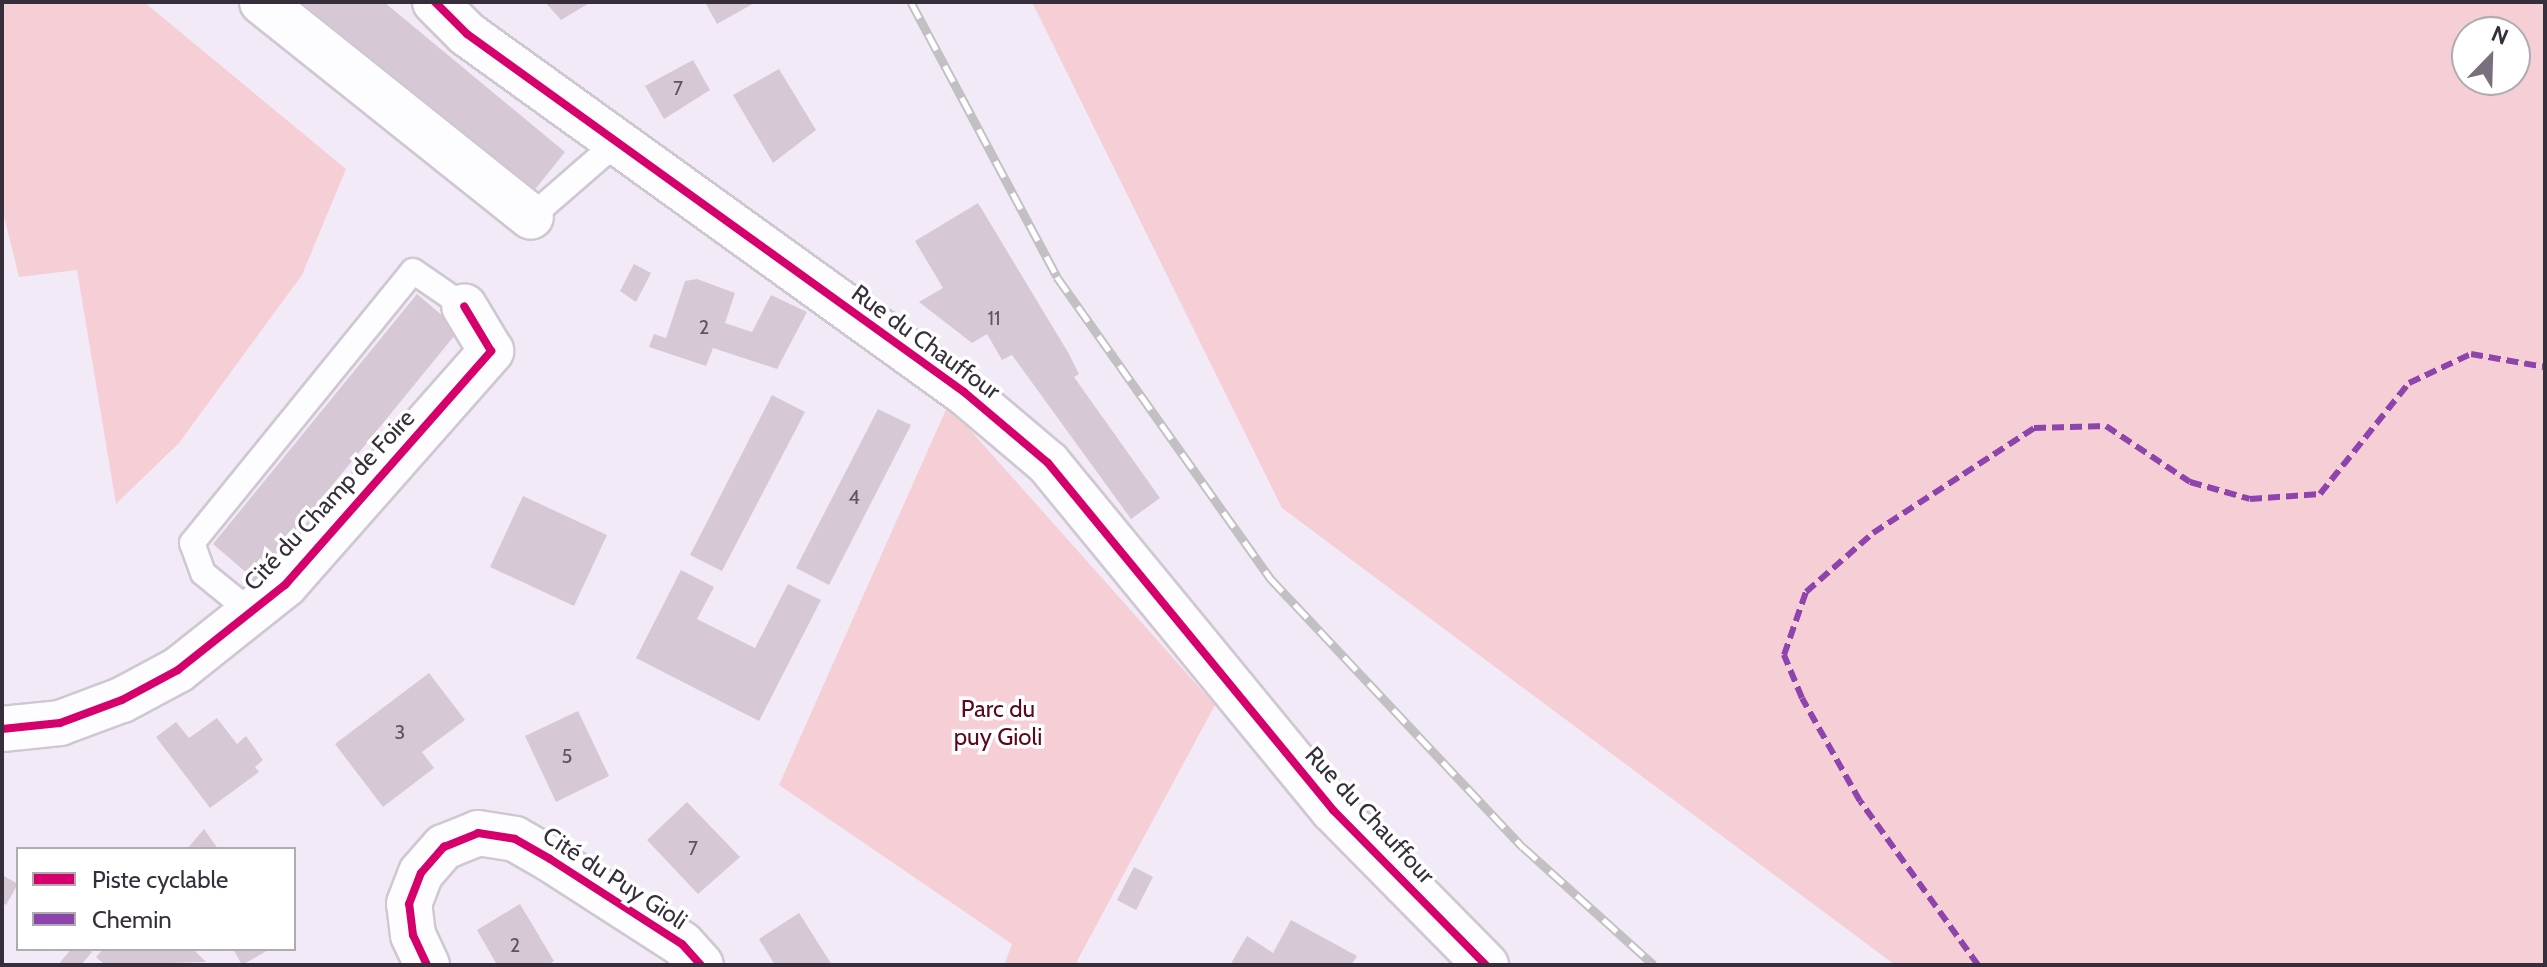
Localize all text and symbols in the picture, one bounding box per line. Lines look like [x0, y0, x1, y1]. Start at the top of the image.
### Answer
north arrow [2451, 16, 2531, 96]
text: N [2487, 20, 2512, 51]
house number: 7 [673, 76, 683, 100]
street label: Rue du Chauffour [846, 278, 1006, 406]
house number: 11 [987, 306, 1001, 330]
house number: 2 [699, 315, 709, 339]
street label: Cité du Champ de Foire [238, 403, 420, 597]
house number: 4 [848, 485, 860, 509]
park label: Parc du puy Gioli [954, 695, 1042, 751]
house number: 3 [395, 720, 405, 744]
street label: Rue du Chauffour [1299, 741, 1441, 889]
house number: 5 [562, 744, 572, 768]
street label: Cité du Puy Gioli [537, 821, 693, 935]
house number: 7 [688, 836, 698, 860]
legend [16, 847, 296, 951]
text: Piste cyclable [92, 865, 228, 894]
text: Chemin [92, 905, 172, 934]
house number: 2 [510, 933, 520, 957]

